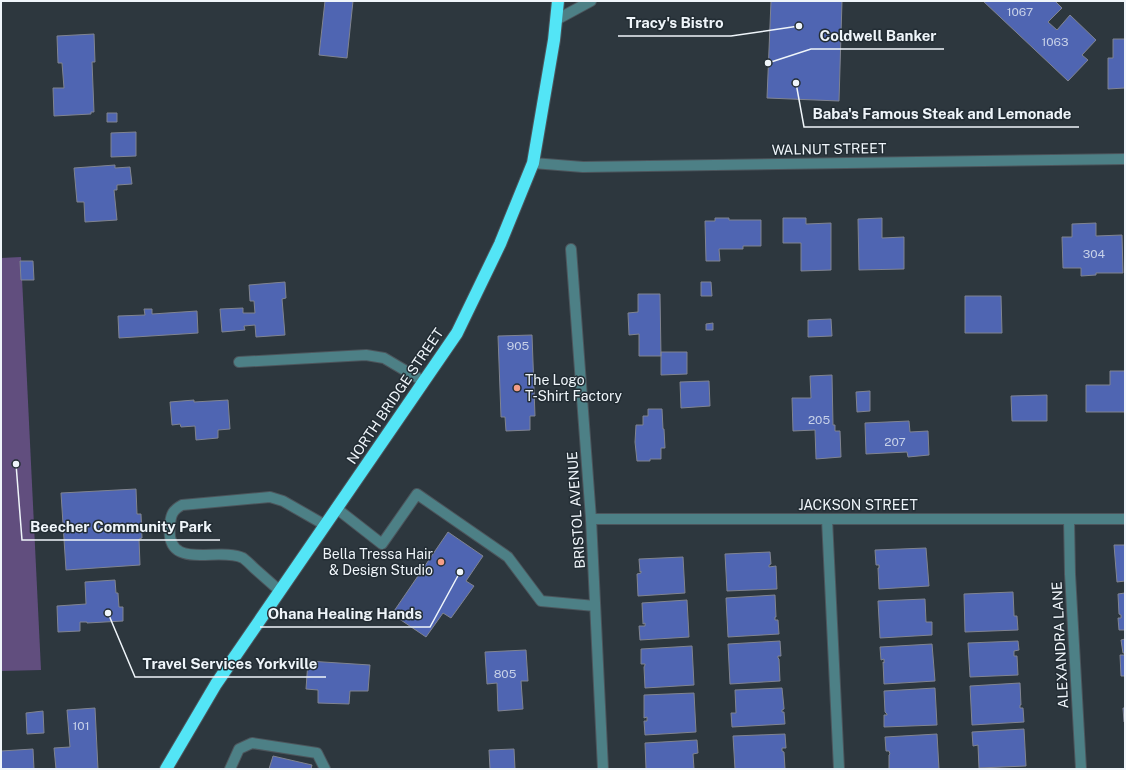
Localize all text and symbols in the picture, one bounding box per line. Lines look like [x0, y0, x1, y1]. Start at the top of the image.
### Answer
house number: 1067 [1007, 5, 1033, 19]
callout: Tracy's Bistro [618, 9, 731, 36]
text: Tracy's Bistro [626, 14, 724, 31]
callout: Coldwell Banker [811, 22, 944, 49]
text: Coldwell Banker [819, 27, 937, 44]
house number: 1063 [1041, 35, 1069, 49]
callout: Baba's Famous Steak and Lemonade [804, 100, 1079, 127]
text: Baba's Famous Steak and Lemonade [813, 105, 1071, 122]
street label: WALNUT STREET [772, 140, 886, 158]
house number: 304 [1083, 247, 1106, 261]
street label: NORTH BRIDGE STREET [343, 325, 447, 467]
house number: 905 [507, 339, 530, 353]
place label: The Logo T-Shirt Factory [525, 372, 623, 404]
marker: The Logo T-Shirt Factory [512, 383, 522, 393]
house number: 205 [808, 413, 830, 427]
house number: 207 [884, 435, 906, 449]
street label: BRISTOL AVENUE [564, 451, 588, 569]
street label: JACKSON STREET [798, 497, 918, 513]
callout: Beecher Community Park [22, 513, 220, 540]
text: Beecher Community Park [30, 518, 212, 535]
place label: Bella Tressa Hair & Design Studio [322, 546, 433, 578]
marker: Bella Tressa Hair & Design Studio [436, 557, 446, 567]
street label: ALEXANDRA LANE [1049, 581, 1071, 709]
callout: Ohana Healing Hands [260, 600, 430, 627]
text: Ohana Healing Hands [268, 605, 422, 622]
callout: Travel Services Yorkville [135, 650, 326, 677]
text: Travel Services Yorkville [143, 655, 317, 672]
house number: 805 [494, 667, 517, 681]
house number: 101 [72, 719, 90, 733]

